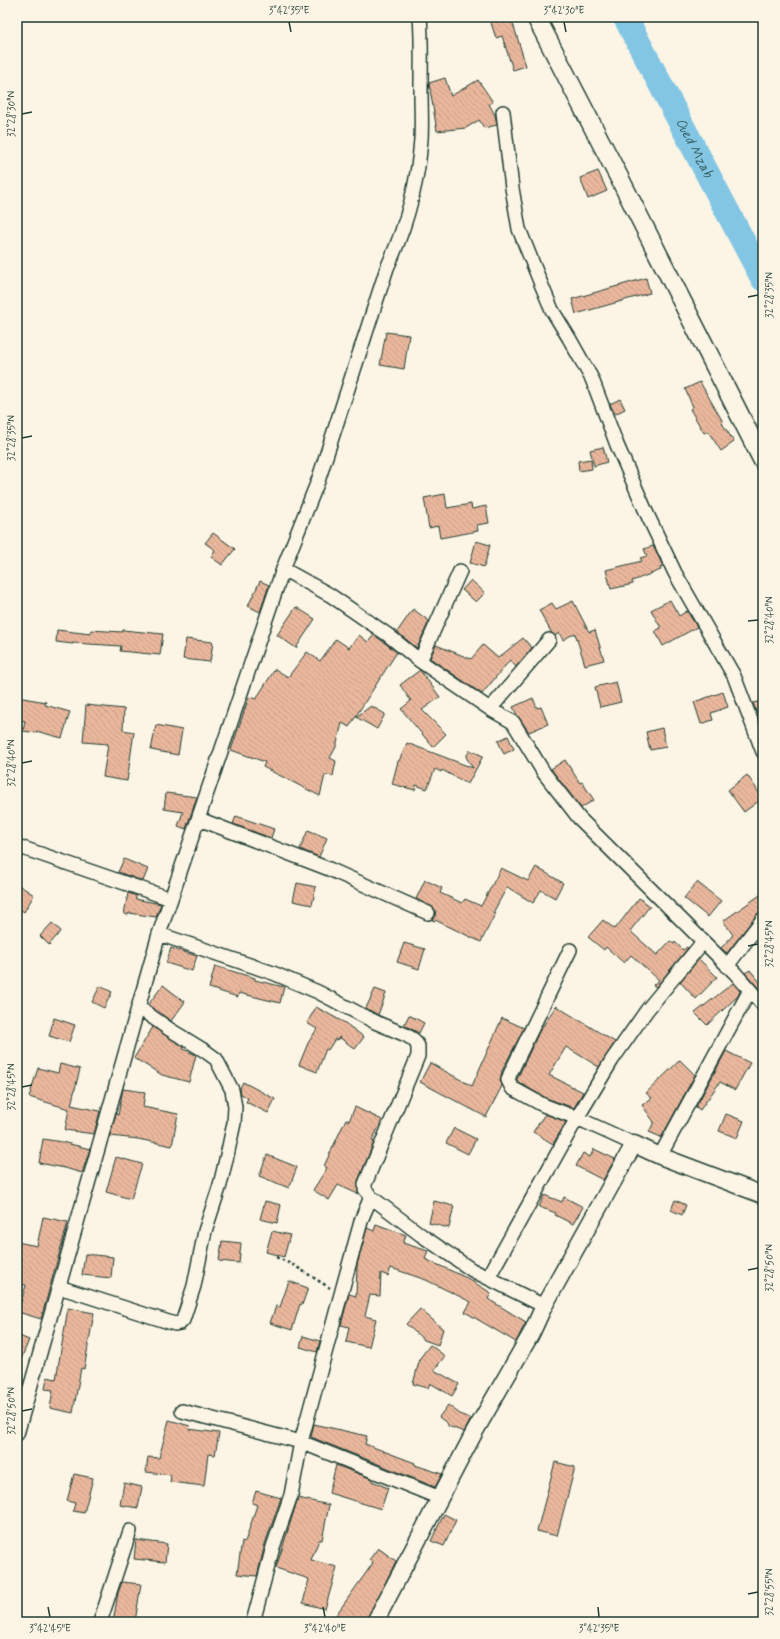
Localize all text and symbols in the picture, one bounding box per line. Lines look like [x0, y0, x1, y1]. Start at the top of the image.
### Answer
text: 3°42'35"E [269, 4, 309, 18]
text: 3°42'30"E [544, 4, 585, 18]
text: 32°28'30"N [5, 91, 19, 137]
water label: Oued Mzab [671, 115, 717, 182]
text: 32°28'35"N [763, 272, 777, 318]
text: 32°28'35"N [5, 415, 19, 461]
text: 32°28'40"N [763, 596, 777, 644]
text: 32°28'40"N [5, 739, 19, 787]
text: 32°28'45"N [763, 920, 777, 968]
text: 32°28'45"N [5, 1063, 19, 1111]
text: 32°28'50"N [763, 1244, 777, 1292]
text: 32°28'50"N [5, 1387, 19, 1435]
text: 32°28'55"N [763, 1568, 777, 1616]
text: 3°42'45"E [29, 1622, 71, 1636]
text: 3°42'40"E [304, 1622, 346, 1636]
text: 3°42'35"E [579, 1622, 619, 1636]

